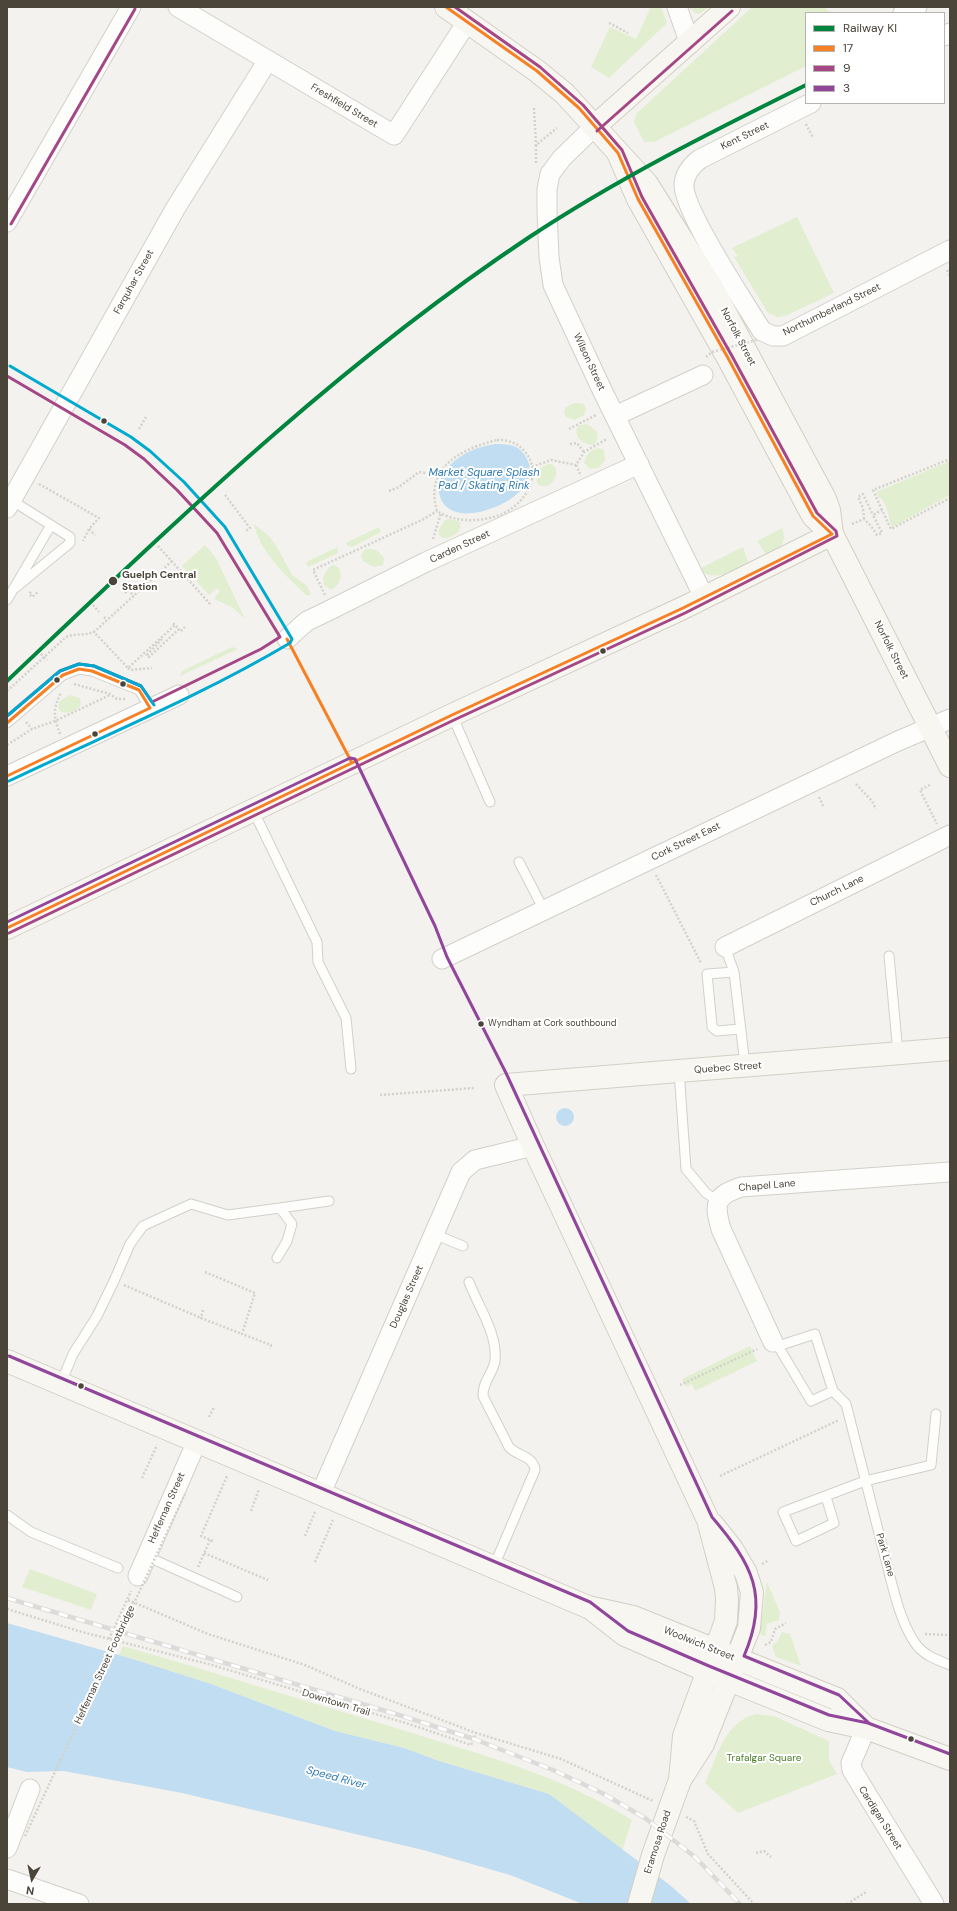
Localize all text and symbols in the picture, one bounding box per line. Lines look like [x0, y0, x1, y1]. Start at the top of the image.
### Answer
legend [805, 12, 945, 104]
text: Railway KI [843, 20, 897, 36]
text: 17 [843, 40, 853, 56]
text: 9 [843, 60, 851, 76]
text: 3 [843, 80, 850, 96]
street label: Freshfield Street [308, 81, 380, 131]
street label: Kent Street [719, 119, 771, 153]
street label: Farquhar Street [111, 248, 157, 316]
street label: Northumberland Street [781, 281, 883, 339]
street label: Norfolk Street [718, 306, 758, 368]
street label: Wilson Street [570, 331, 608, 393]
unlabelled marker [99, 416, 109, 426]
water label: Market Square Splash Pad / Skating Rink [428, 466, 540, 492]
street label: Carden Street [428, 528, 492, 566]
place label: Guelph Central Station [122, 569, 196, 592]
marker: Guelph Central Station [107, 575, 119, 587]
street label: Norfolk Street [871, 619, 911, 681]
unlabelled marker [598, 646, 608, 656]
unlabelled marker [52, 675, 62, 685]
unlabelled marker [118, 679, 128, 689]
unlabelled marker [90, 729, 100, 739]
street label: Cork Street East [650, 820, 722, 864]
street label: Church Lane [808, 873, 866, 909]
marker: Wyndham at Cork southbound [476, 1019, 486, 1029]
place label: Wyndham at Cork southbound [488, 1019, 616, 1029]
street label: Quebec Street [694, 1060, 762, 1076]
street label: Chapel Lane [738, 1178, 796, 1194]
street label: Douglas Street [388, 1264, 426, 1330]
unlabelled marker [76, 1381, 86, 1391]
street label: Heffernan Street [146, 1471, 188, 1545]
street label: Park Lane [873, 1532, 897, 1578]
street label: Heffernan Street Footbridge [72, 1604, 138, 1726]
street label: Woolwich Street [662, 1624, 736, 1664]
street label: Downtown Trail [301, 1687, 371, 1719]
unlabelled marker [906, 1734, 916, 1744]
park label: Trafalgar Square [727, 1752, 801, 1764]
water label: Speed River [305, 1764, 367, 1792]
street label: Cardigan Street [856, 1784, 904, 1852]
street label: Eramosa Road [642, 1809, 674, 1875]
north arrow [12, 1859, 52, 1899]
text: N [25, 1883, 35, 1898]

